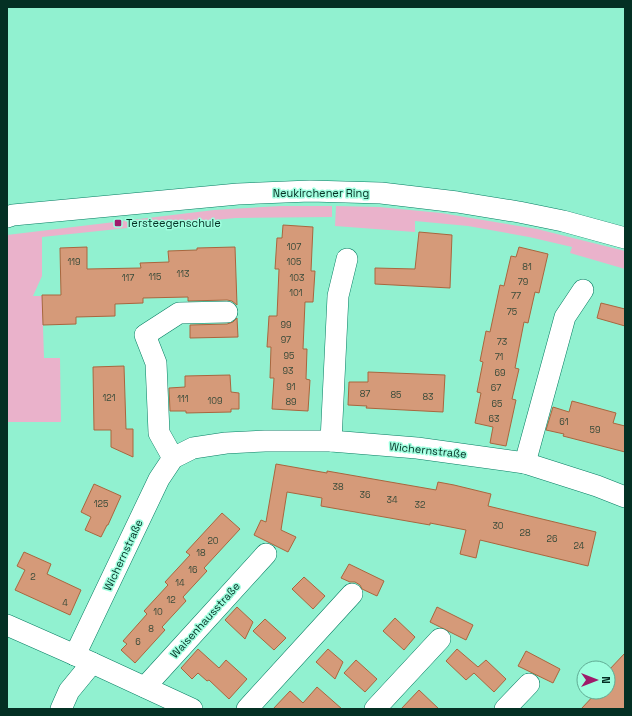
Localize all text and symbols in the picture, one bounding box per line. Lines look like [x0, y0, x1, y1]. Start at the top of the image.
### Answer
street label: Neukirchener Ring [273, 186, 369, 200]
place label: Tersteegenschule [126, 216, 221, 230]
marker: Tersteegenschule [113, 218, 123, 228]
house number: 107 [287, 241, 301, 253]
house number: 119 [67, 256, 81, 268]
house number: 105 [287, 256, 301, 268]
house number: 81 [522, 261, 532, 273]
house number: 113 [177, 268, 189, 280]
house number: 115 [149, 271, 161, 283]
house number: 117 [122, 272, 134, 284]
house number: 103 [290, 272, 304, 284]
house number: 79 [518, 276, 528, 288]
house number: 101 [289, 287, 303, 299]
house number: 77 [511, 290, 521, 302]
house number: 75 [507, 306, 517, 318]
house number: 99 [280, 319, 292, 331]
house number: 97 [281, 334, 291, 346]
house number: 73 [497, 336, 507, 348]
house number: 95 [284, 350, 294, 362]
house number: 71 [495, 351, 504, 363]
house number: 93 [283, 365, 293, 377]
house number: 69 [494, 367, 506, 379]
house number: 91 [286, 381, 296, 393]
house number: 67 [491, 382, 501, 394]
house number: 87 [360, 388, 370, 400]
house number: 85 [391, 389, 402, 401]
house number: 83 [422, 391, 434, 403]
house number: 121 [103, 392, 116, 404]
house number: 111 [177, 393, 189, 405]
house number: 109 [207, 395, 223, 407]
house number: 89 [285, 396, 297, 408]
house number: 65 [492, 398, 502, 410]
house number: 63 [489, 413, 499, 425]
house number: 61 [559, 416, 569, 428]
house number: 59 [590, 424, 600, 436]
street label: Wichernstraße [389, 439, 467, 461]
house number: 38 [332, 481, 344, 493]
house number: 36 [360, 489, 371, 501]
house number: 34 [386, 494, 398, 506]
house number: 125 [94, 498, 108, 510]
house number: 32 [415, 499, 425, 511]
street label: Wichernstraße [100, 517, 146, 593]
house number: 30 [492, 520, 504, 532]
house number: 28 [519, 527, 531, 539]
house number: 26 [547, 533, 558, 545]
house number: 20 [207, 535, 219, 547]
house number: 24 [574, 540, 585, 552]
house number: 18 [196, 547, 206, 559]
house number: 16 [188, 564, 198, 576]
house number: 2 [30, 571, 36, 583]
house number: 14 [175, 577, 185, 589]
street label: Waisenhausstraße [167, 579, 243, 661]
house number: 12 [166, 594, 176, 606]
house number: 4 [62, 597, 68, 609]
house number: 10 [153, 606, 163, 618]
house number: 8 [148, 623, 154, 635]
house number: 6 [135, 636, 141, 648]
north arrow [576, 660, 616, 700]
text: N [599, 676, 613, 684]

